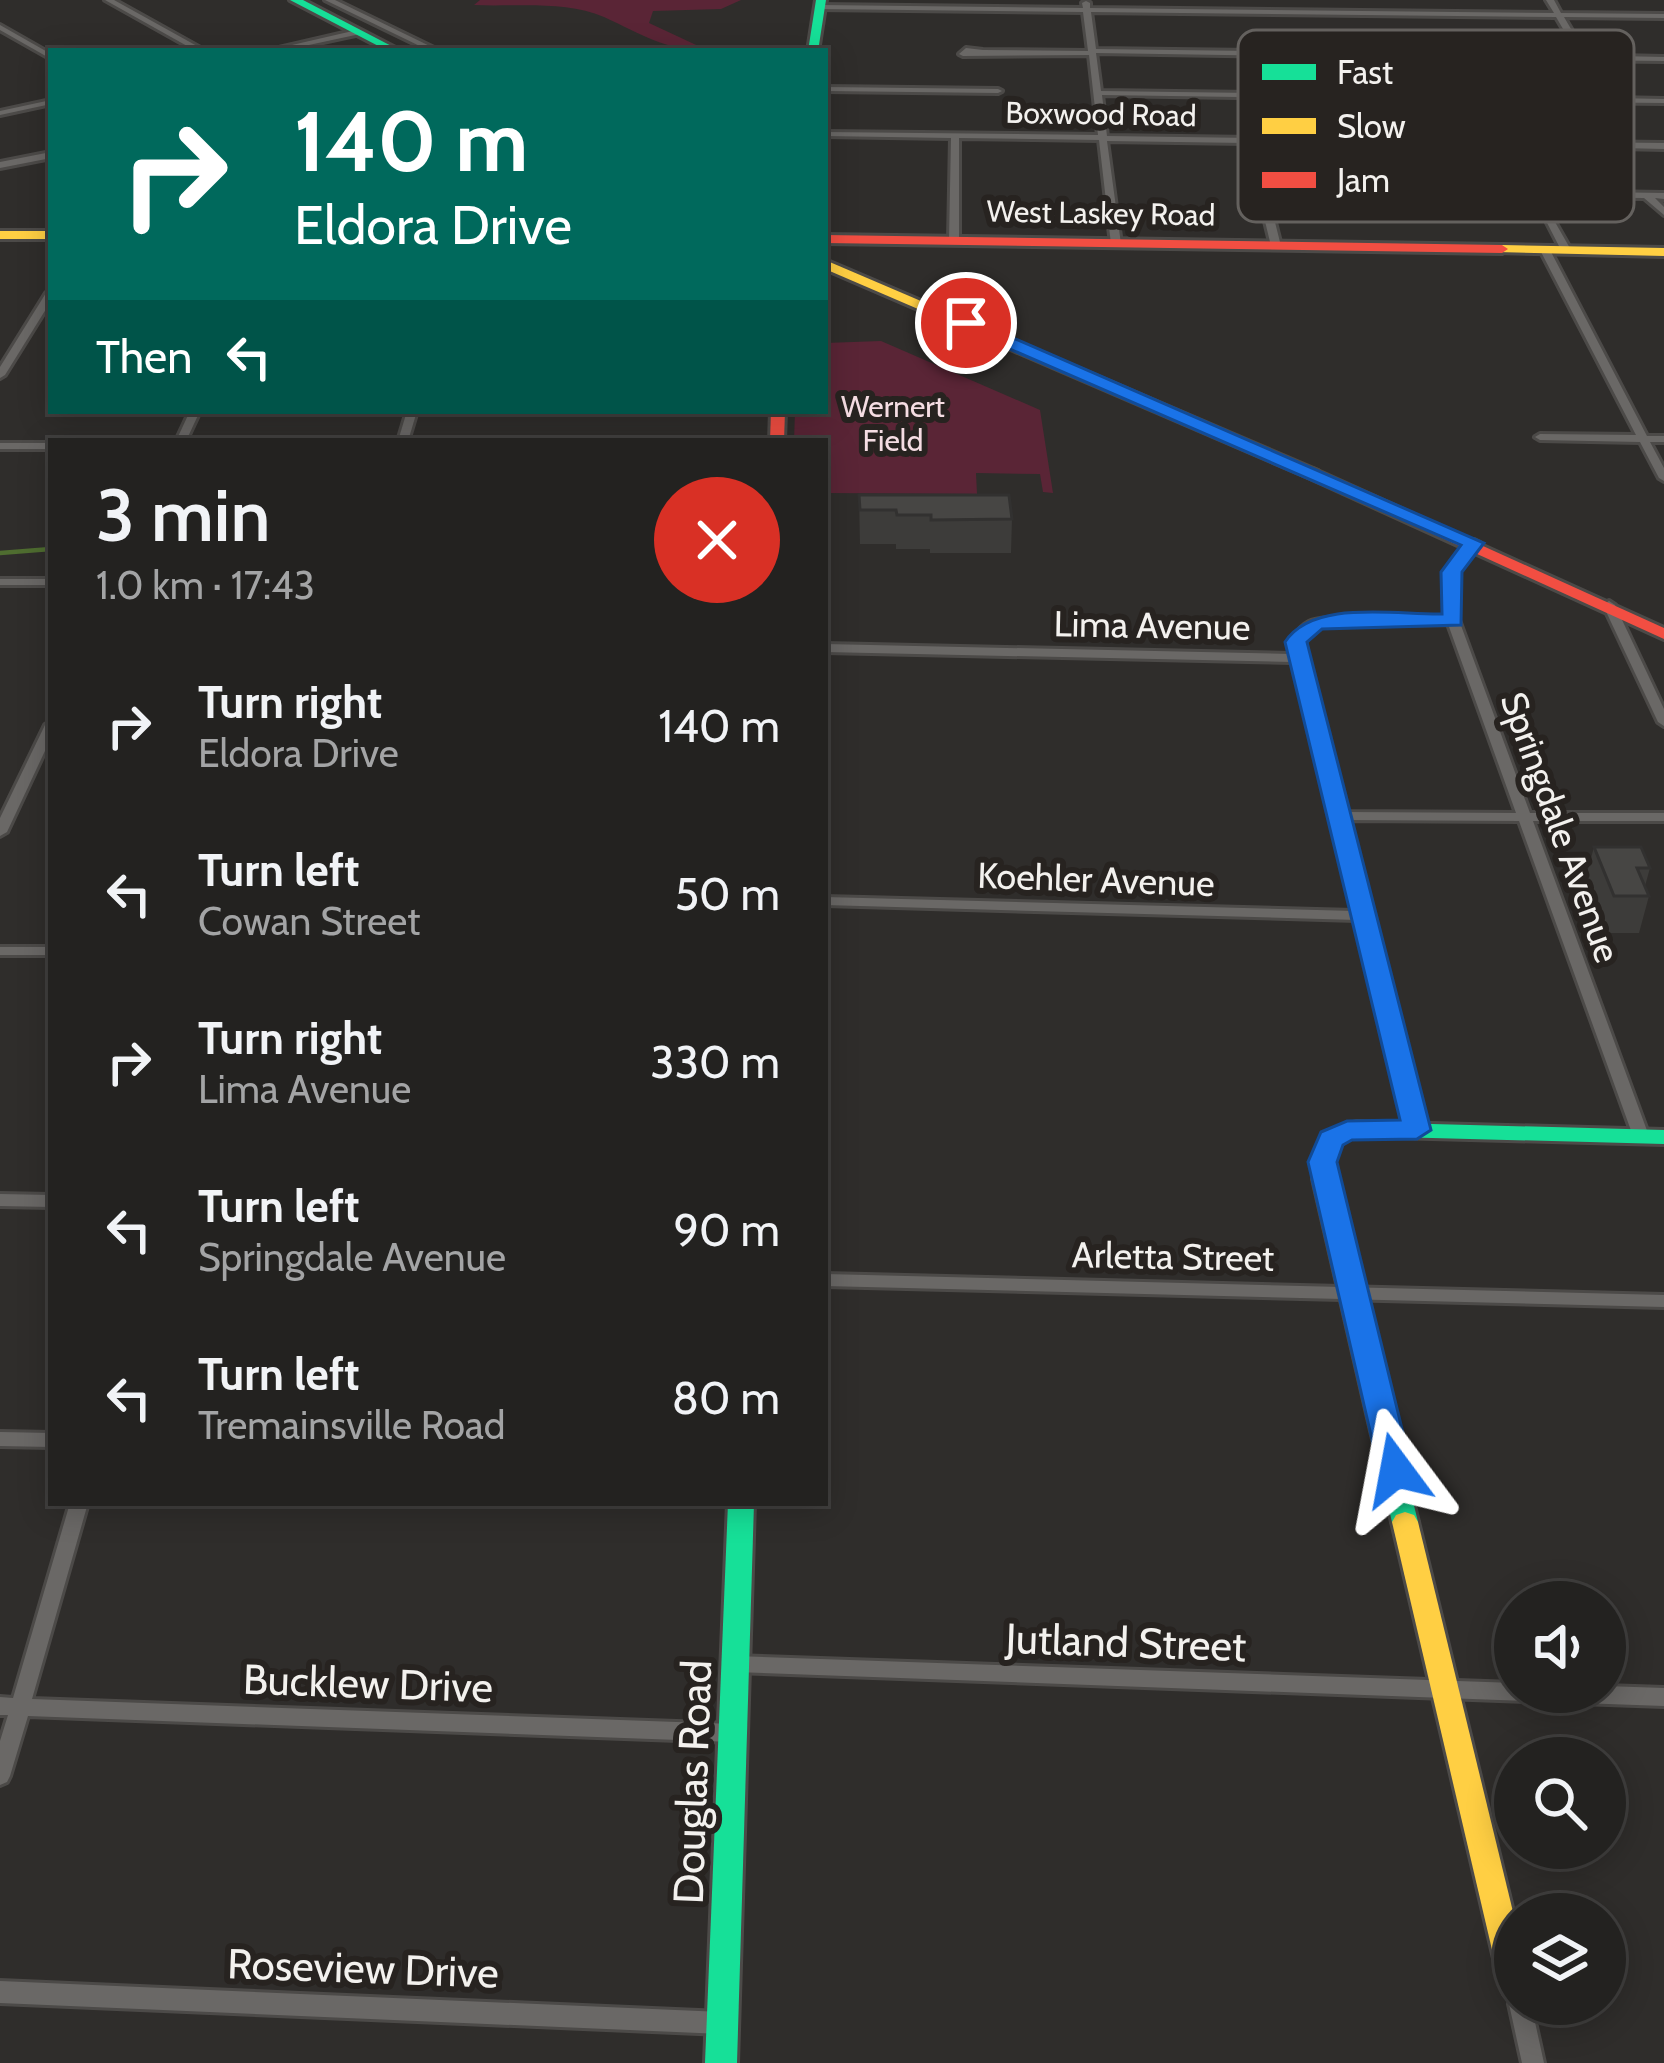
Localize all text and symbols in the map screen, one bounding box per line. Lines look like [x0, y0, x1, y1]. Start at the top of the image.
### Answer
legend [1238, 30, 1634, 222]
text: Fast [1337, 52, 1393, 92]
text: 140 m [294, 90, 528, 192]
street label: Boxwood Road [1005, 94, 1197, 134]
icon: right [96, 96, 252, 252]
text: Slow [1337, 106, 1406, 146]
text: Jam [1336, 160, 1390, 200]
text: Eldora Drive [294, 192, 572, 258]
street label: West Laskey Road [986, 193, 1216, 233]
pin [915, 272, 1017, 374]
icon: arrive [933, 290, 999, 356]
icon: left [216, 324, 282, 390]
text: Then [96, 330, 192, 384]
park label: Wernert Field [841, 388, 945, 459]
text: 3 min [96, 472, 270, 559]
button: close [654, 477, 780, 603]
text: 1.0 km · 17:43 [96, 561, 315, 609]
street label: Lima Avenue [1053, 601, 1251, 649]
text: Turn right [198, 675, 382, 729]
street label: Springdale Avenue [1492, 686, 1630, 968]
icon: right [96, 693, 162, 759]
text: 140 m [658, 699, 780, 753]
text: Eldora Drive [198, 729, 399, 777]
text: Turn left [198, 843, 360, 897]
street label: Koehler Avenue [977, 853, 1215, 905]
icon: left [96, 861, 162, 927]
text: 50 m [675, 867, 780, 921]
text: Cowan Street [198, 897, 420, 945]
text: Turn right [198, 1011, 382, 1065]
icon: right [96, 1029, 162, 1095]
text: 330 m [650, 1035, 780, 1089]
text: Lima Avenue [198, 1065, 411, 1113]
text: Turn left [198, 1179, 360, 1233]
icon: left [96, 1197, 162, 1263]
text: 90 m [673, 1203, 780, 1257]
street label: Arletta Street [1071, 1232, 1275, 1280]
text: Springdale Avenue [198, 1233, 506, 1281]
text: Turn left [198, 1347, 360, 1401]
icon: left [96, 1365, 162, 1431]
text: 80 m [672, 1371, 780, 1425]
text: Tremainsville Road [198, 1401, 505, 1449]
position arrow [1333, 1407, 1459, 1533]
map controls [1494, 1581, 1626, 2025]
button: sound [1494, 1581, 1626, 1713]
street label: Jutland Street [1004, 1612, 1247, 1672]
street label: Bucklew Drive [242, 1653, 494, 1713]
street label: Douglas Road [662, 1659, 722, 1905]
button: search [1494, 1737, 1626, 1869]
button: layers [1494, 1893, 1626, 2025]
street label: Roseview Drive [226, 1937, 500, 1999]

